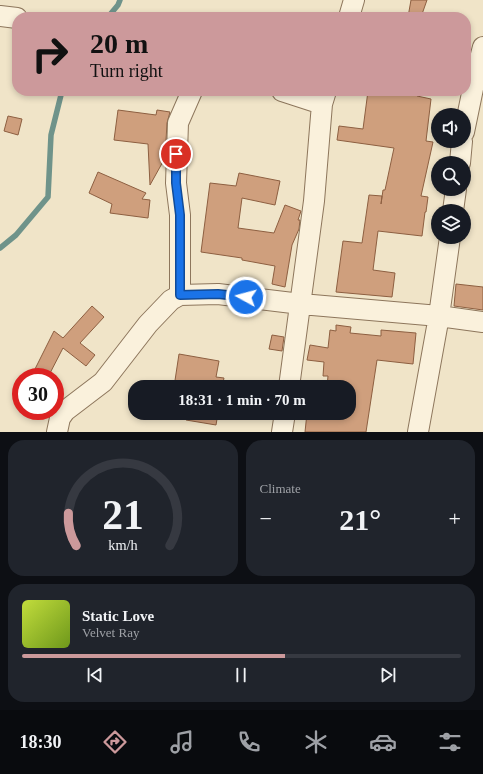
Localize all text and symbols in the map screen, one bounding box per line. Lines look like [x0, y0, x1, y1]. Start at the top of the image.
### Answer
icon: right [24, 28, 76, 80]
text: 20 m [90, 28, 148, 59]
text: Turn right [90, 61, 163, 81]
map controls [431, 108, 471, 244]
button: sound [431, 108, 471, 148]
pin [159, 137, 193, 171]
icon: arrive [165, 143, 187, 165]
button: search [431, 156, 471, 196]
button: layers [431, 204, 471, 244]
position arrow [225, 276, 267, 318]
speed limit sign: 30 [12, 368, 64, 420]
text: 18:31 · 1 min · 70 m [178, 392, 306, 408]
text: Climate [260, 481, 301, 496]
text: 21 [102, 492, 144, 538]
text: 21° [339, 503, 381, 536]
text: − [260, 506, 272, 531]
text: + [449, 506, 461, 531]
text: km/h [108, 537, 137, 553]
text: Static Love [82, 608, 154, 624]
text: Velvet Ray [82, 625, 139, 640]
icon: previous [84, 664, 106, 686]
icon: pause [230, 664, 252, 686]
icon: next [377, 664, 399, 686]
icon: directions [101, 728, 129, 756]
icon: music [168, 728, 196, 756]
icon: phone [235, 728, 263, 756]
icon: climate [302, 728, 330, 756]
icon: car [369, 728, 397, 756]
icon: filters [436, 728, 464, 756]
text: 18:30 [20, 732, 62, 752]

